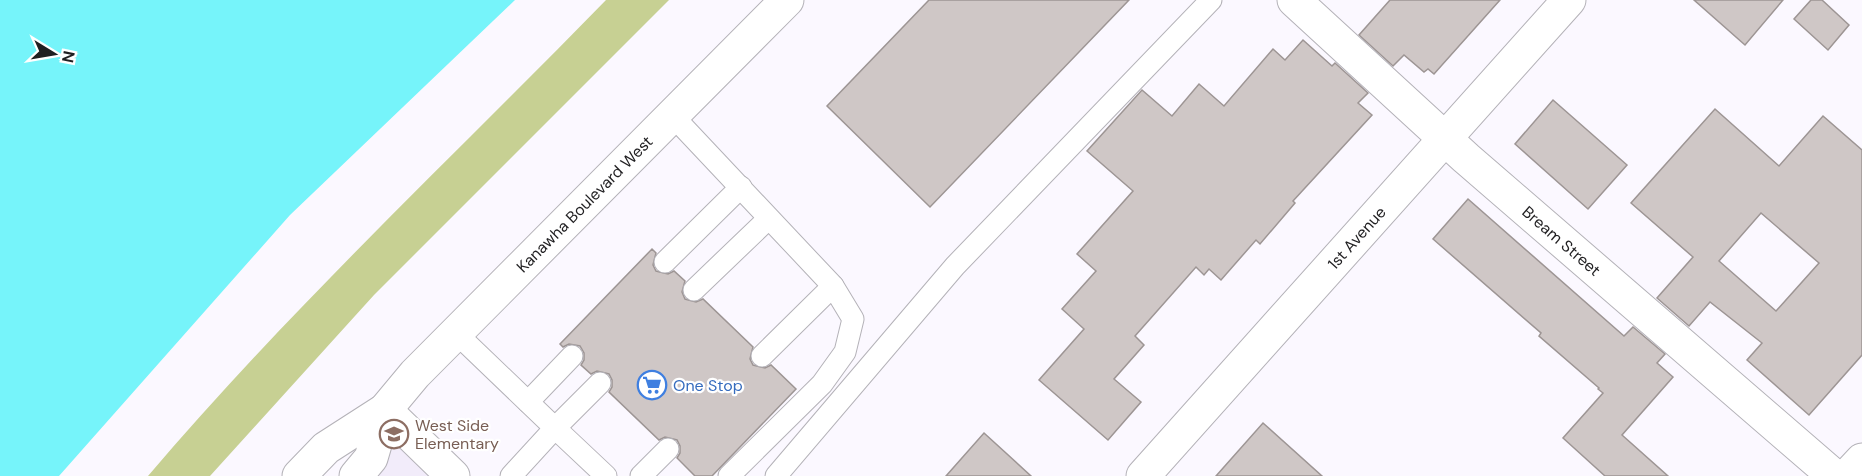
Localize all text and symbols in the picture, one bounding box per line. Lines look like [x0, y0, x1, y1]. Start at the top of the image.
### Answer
north arrow [24, 24, 84, 84]
text: N [57, 49, 80, 64]
street label: Kanawha Boulevard West [512, 131, 657, 277]
street label: Bream Street [1518, 201, 1605, 280]
street label: 1st Avenue [1323, 202, 1390, 273]
supermarket icon: One Stop [636, 369, 668, 401]
place label: One Stop [673, 375, 743, 396]
place label: West Side Elementary [415, 415, 499, 454]
school or university icon: West Side Elementary [378, 418, 410, 450]

